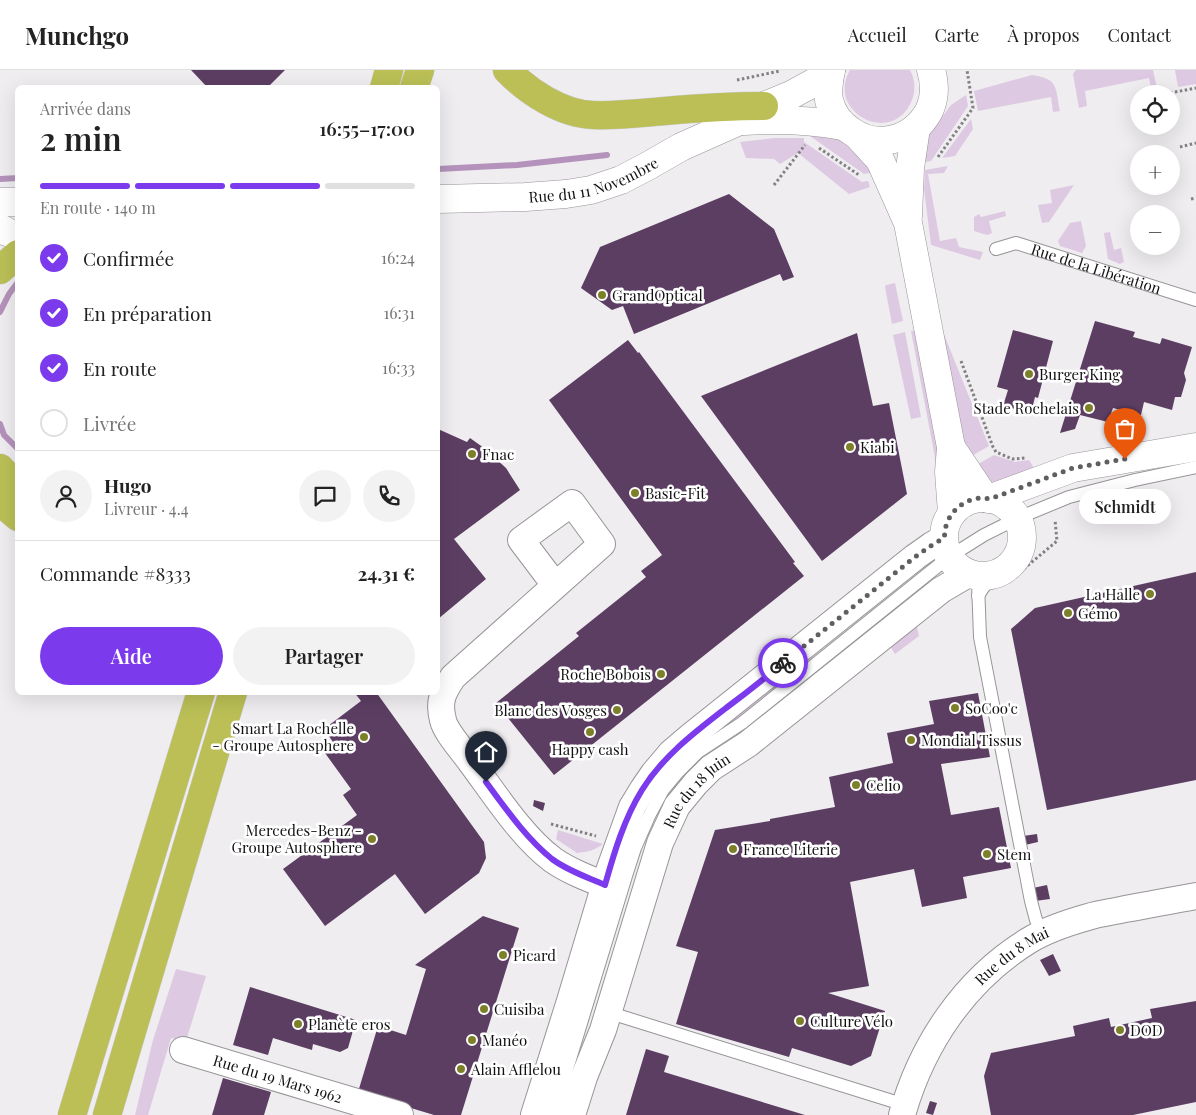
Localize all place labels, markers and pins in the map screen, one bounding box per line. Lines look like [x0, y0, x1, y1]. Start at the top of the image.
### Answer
place label: GrandOptical [612, 285, 703, 305]
marker: GrandOptical [596, 289, 608, 301]
place label: Burger King [1039, 364, 1120, 384]
marker: Burger King [1023, 368, 1035, 380]
place label: Stade Rochelais [974, 398, 1079, 418]
marker: Stade Rochelais [1083, 402, 1095, 414]
pin [1104, 408, 1146, 459]
place label: Kiabi [860, 437, 895, 457]
marker: Kiabi [844, 441, 856, 453]
place label: Fnac [482, 444, 514, 464]
marker: Fnac [466, 448, 478, 460]
place label: Basic-Fit [645, 483, 706, 503]
marker: Basic-Fit [629, 487, 641, 499]
callout: Schmidt [1079, 489, 1171, 524]
place label: La Halle [1085, 584, 1140, 604]
marker: La Halle [1144, 588, 1156, 600]
place label: Gémo [1078, 603, 1118, 623]
marker: Gémo [1062, 607, 1074, 619]
place label: Roche Bobois [560, 664, 651, 684]
marker: Roche Bobois [655, 668, 667, 680]
place label: SoCoo'c [965, 698, 1018, 718]
place label: Blanc des Vosges [494, 700, 607, 720]
marker: SoCoo'c [949, 702, 961, 714]
marker: Blanc des Vosges [611, 704, 623, 716]
place label: Smart La Rochelle - Groupe Autosphere [212, 718, 354, 755]
marker: Happy cash [584, 726, 596, 738]
place label: Mondial Tissus [921, 730, 1022, 750]
marker: Smart La Rochelle - Groupe Autosphere [358, 731, 370, 743]
pin [465, 731, 507, 782]
marker: Mondial Tissus [905, 734, 917, 746]
place label: Happy cash [551, 739, 629, 759]
place label: Celio [866, 775, 901, 795]
marker: Celio [850, 779, 862, 791]
place label: Mercedes-Benz - Groupe Autosphere [232, 820, 362, 857]
marker: Mercedes-Benz - Groupe Autosphere [366, 833, 378, 845]
place label: France Literie [743, 839, 838, 859]
marker: France Literie [727, 843, 739, 855]
place label: Stem [997, 844, 1032, 864]
marker: Stem [981, 848, 993, 860]
place label: Picard [513, 945, 556, 965]
marker: Picard [497, 949, 509, 961]
place label: Cuisiba [494, 999, 545, 1019]
marker: Cuisiba [478, 1003, 490, 1015]
place label: Culture Vélo [810, 1011, 893, 1031]
place label: Planète eros [308, 1014, 390, 1034]
marker: Culture Vélo [794, 1015, 806, 1027]
marker: Planète eros [292, 1018, 304, 1030]
place label: DOD [1130, 1020, 1163, 1040]
marker: DOD [1114, 1024, 1126, 1036]
place label: Manéo [482, 1030, 527, 1050]
marker: Manéo [466, 1034, 478, 1046]
place label: Alain Afflelou [470, 1059, 561, 1079]
marker: Alain Afflelou [455, 1063, 467, 1075]

